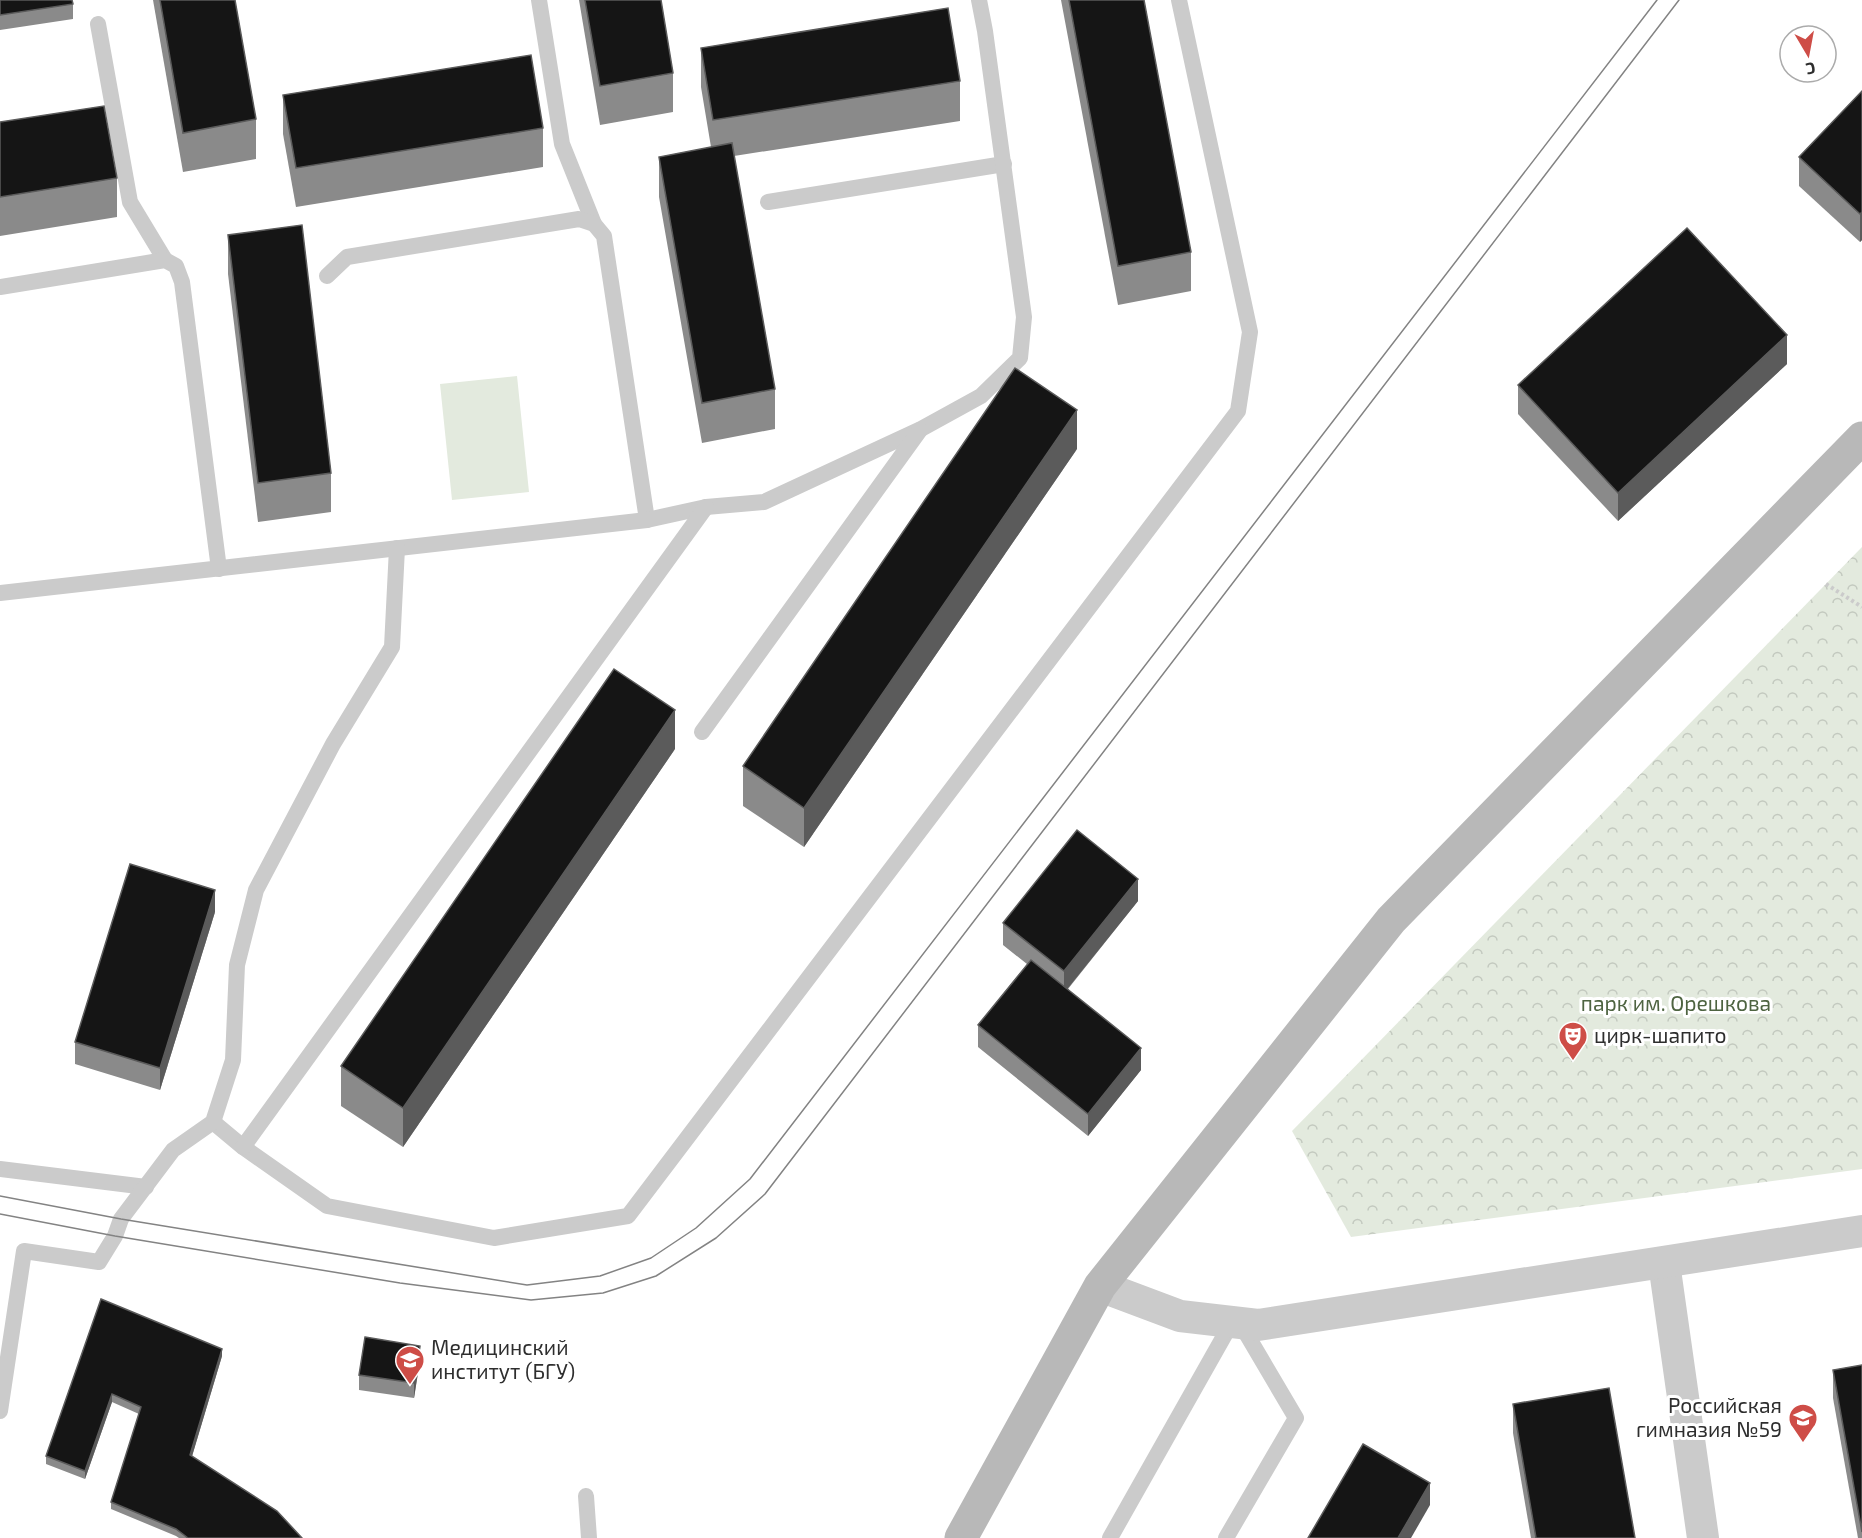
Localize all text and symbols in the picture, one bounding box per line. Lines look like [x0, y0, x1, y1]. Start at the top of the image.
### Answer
north arrow [1778, 24, 1838, 84]
text: С [1804, 59, 1817, 79]
park label: парк им. Орешкова [1581, 990, 1771, 1015]
theatre icon: цирк-шапито [1557, 1020, 1589, 1062]
place label: цирк-шапито [1594, 1022, 1727, 1047]
place label: Медицинский институт (БГУ) [431, 1334, 575, 1384]
school or university icon: Медицинский институт (БГУ) [394, 1344, 426, 1386]
place label: Российская гимназия №59 [1636, 1392, 1782, 1441]
school or university icon: Российская гимназия №59 [1787, 1402, 1819, 1444]

